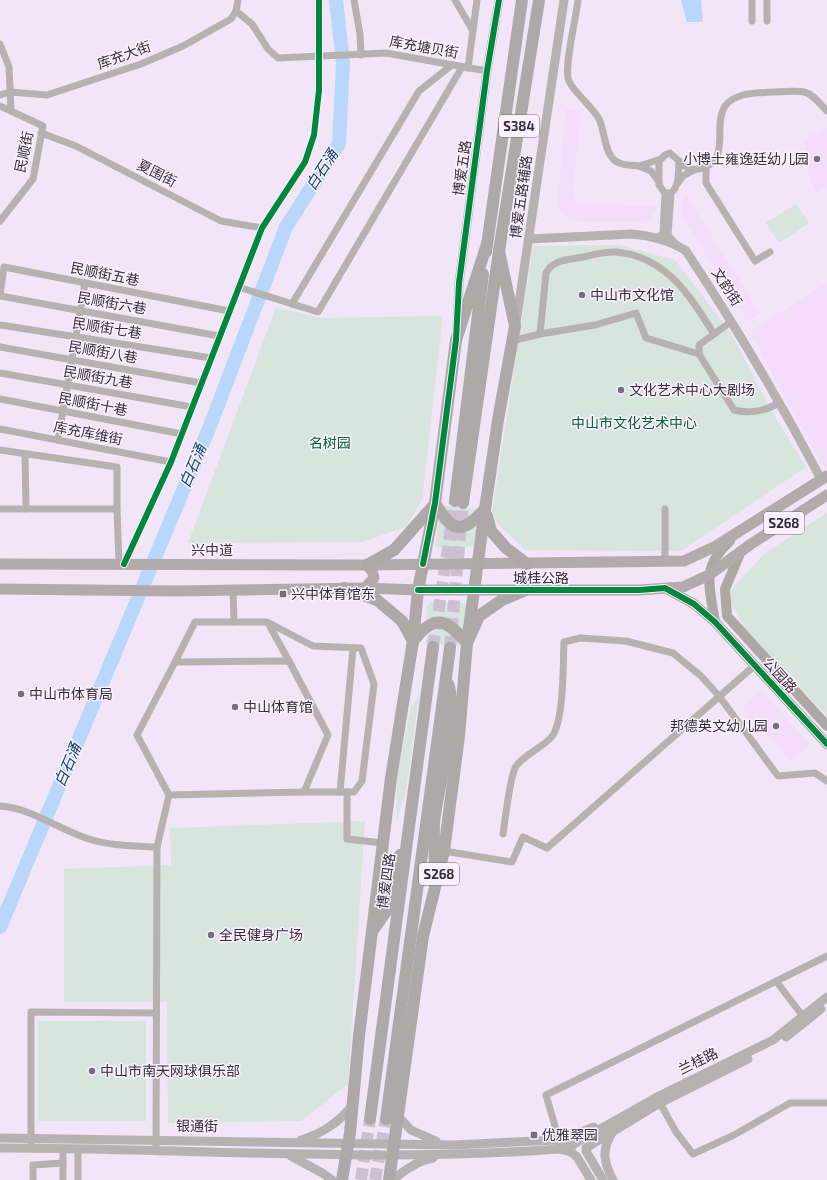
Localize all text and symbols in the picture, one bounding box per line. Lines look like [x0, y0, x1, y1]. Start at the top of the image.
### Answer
street label: 库充塘贝街 [388, 32, 460, 61]
street label: 库充大街 [95, 37, 153, 72]
road number: S384 [499, 115, 539, 137]
street label: 民顺街 [11, 130, 36, 174]
street label: 博爱五路 [449, 139, 474, 197]
water label: 白石涌 [301, 144, 342, 193]
place label: 小博士雍逸廷幼儿园 [683, 150, 809, 167]
street label: 博爱五路辅路 [506, 154, 535, 240]
marker: 小博士雍逸廷幼儿园 [812, 154, 822, 164]
street label: 夏围街 [135, 155, 180, 190]
street label: 民顺街五巷 [69, 258, 141, 289]
street label: 文韵街 [709, 264, 746, 309]
place label: 中山市文化馆 [590, 286, 674, 303]
street label: 民顺街六巷 [76, 288, 148, 317]
marker: 中山市文化馆 [577, 290, 587, 300]
street label: 民顺街七巷 [71, 314, 143, 341]
street label: 民顺街八巷 [67, 337, 139, 366]
street label: 民顺街九巷 [62, 362, 134, 391]
place label: 文化艺术中心大剧场 [629, 381, 755, 398]
marker: 文化艺术中心大剧场 [616, 385, 626, 395]
street label: 民顺街十巷 [57, 388, 129, 419]
park label: 中山市文化艺术中心 [571, 414, 697, 431]
street label: 库充库维街 [52, 417, 124, 448]
park label: 名树园 [309, 434, 351, 451]
water label: 白石涌 [175, 440, 210, 490]
road number: S268 [764, 512, 804, 534]
street label: 兴中道 [191, 541, 233, 558]
street label: 城桂公路 [513, 569, 569, 586]
place label: 兴中体育馆东 [291, 585, 375, 602]
marker: 兴中体育馆东 [278, 589, 288, 599]
street label: 公园路 [760, 653, 801, 696]
place label: 中山市体育局 [29, 685, 113, 702]
marker: 中山市体育局 [16, 689, 26, 699]
place label: 中山体育馆 [243, 698, 313, 715]
marker: 中山体育馆 [230, 702, 240, 712]
place label: 邦德英文幼儿园 [670, 717, 768, 734]
marker: 邦德英文幼儿园 [771, 721, 781, 731]
water label: 白石涌 [50, 739, 85, 789]
street label: 博爱四路 [373, 852, 398, 910]
road number: S268 [419, 863, 459, 885]
place label: 全民健身广场 [219, 926, 303, 943]
marker: 全民健身广场 [206, 930, 216, 940]
street label: 兰桂路 [675, 1044, 720, 1077]
place label: 中山市南天网球俱乐部 [100, 1062, 240, 1079]
marker: 中山市南天网球俱乐部 [87, 1066, 97, 1076]
street label: 银通街 [176, 1117, 218, 1134]
place label: 优雅翠园 [542, 1126, 598, 1143]
marker: 优雅翠园 [529, 1130, 539, 1140]

